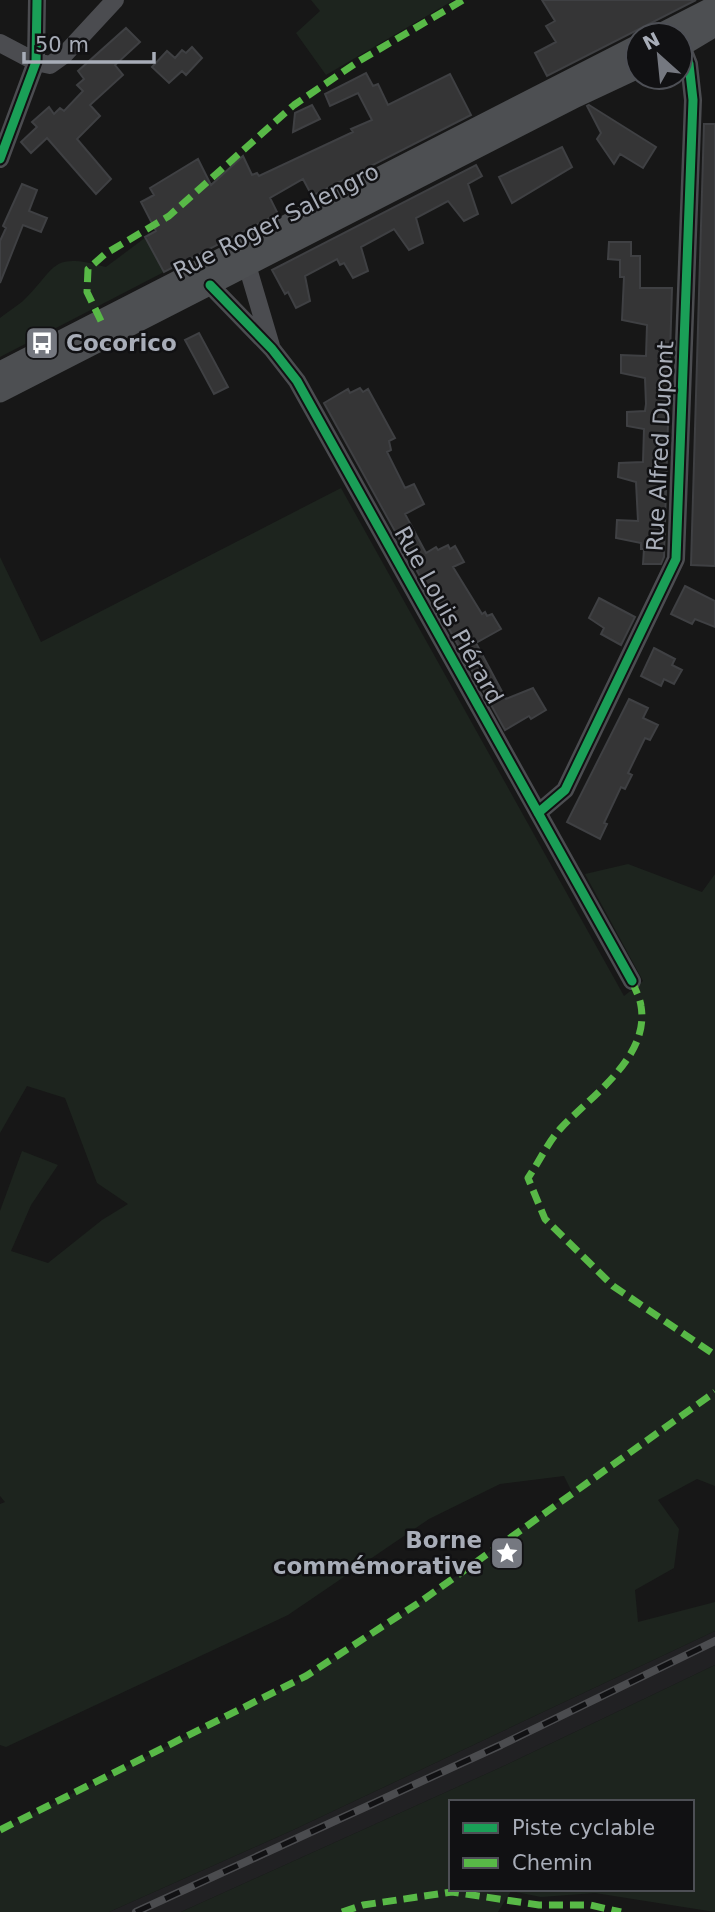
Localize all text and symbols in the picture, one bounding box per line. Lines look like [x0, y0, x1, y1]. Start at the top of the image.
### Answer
scale bar [24, 21, 154, 65]
north arrow [624, 21, 694, 91]
text: N [639, 27, 663, 54]
text: 50 m [35, 33, 89, 57]
street label: Rue Roger Salengro [169, 158, 383, 284]
bus stop icon: Cocorico [23, 324, 61, 362]
place label: Cocorico [66, 330, 177, 356]
street label: Rue Alfred Dupont [642, 340, 678, 552]
street label: Rue Louis Piérard [389, 522, 509, 708]
place label: Borne commémorative [273, 1527, 482, 1579]
place icon: Borne commémorative [488, 1534, 526, 1572]
legend [449, 1800, 694, 1891]
text: Piste cyclable [512, 1816, 655, 1840]
text: Chemin [512, 1851, 593, 1875]

